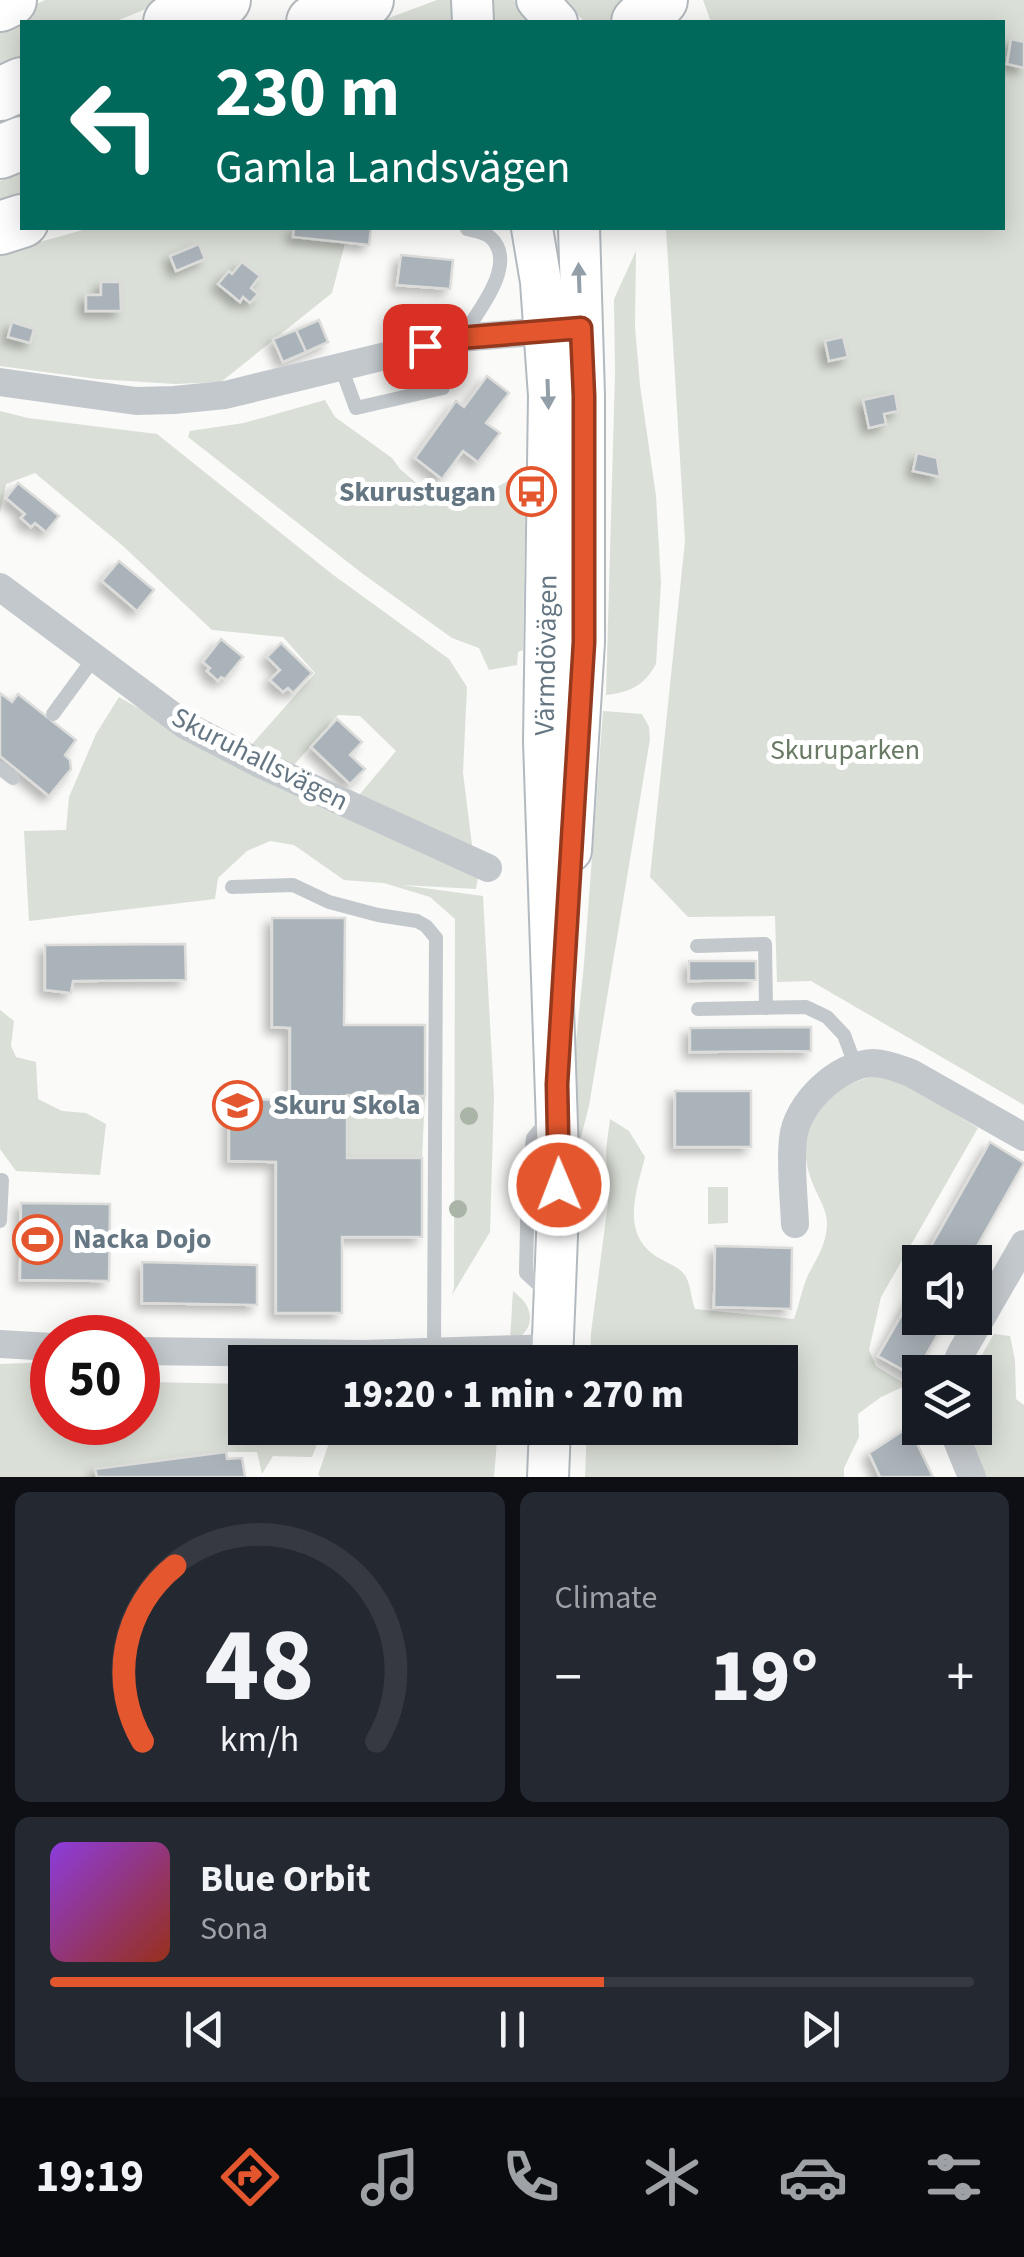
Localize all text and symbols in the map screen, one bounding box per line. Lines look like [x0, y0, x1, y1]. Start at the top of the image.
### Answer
text: 230 m [215, 43, 400, 143]
icon: left [50, 60, 180, 190]
text: Gamla Landsvägen [215, 136, 571, 200]
one-way arrow [571, 261, 587, 293]
pin [383, 304, 468, 389]
icon: arrive [398, 319, 453, 374]
one-way arrow [541, 378, 557, 410]
bus stop icon: Skurustugan [505, 466, 557, 518]
place label: Skurustugan [339, 472, 496, 512]
street label: Värmdövägen [525, 574, 567, 736]
street label: Skuruhallsvägen [165, 697, 355, 821]
park label: Skuruparken [770, 730, 920, 770]
school or university icon: Skuru Skola [212, 1079, 264, 1131]
place label: Skuru Skola [273, 1085, 420, 1125]
position arrow [507, 1133, 611, 1237]
sports icon: Nacka Dojo [12, 1213, 64, 1265]
place label: Nacka Dojo [73, 1219, 212, 1259]
map controls [902, 1245, 992, 1445]
button: sound [902, 1245, 992, 1335]
speed limit sign: 50 [30, 1315, 160, 1445]
button: layers [902, 1355, 992, 1445]
text: 19:20 · 1 min · 270 m [342, 1368, 684, 1422]
text: Climate [555, 1575, 657, 1621]
text: 48 [205, 1593, 315, 1741]
text: 19° [710, 1623, 818, 1730]
text: − [555, 1639, 582, 1717]
text: + [947, 1639, 974, 1717]
text: km/h [220, 1714, 299, 1765]
text: Blue Orbit [200, 1852, 371, 1906]
text: Sona [200, 1906, 268, 1952]
icon: previous [177, 2002, 232, 2057]
icon: pause [485, 2002, 540, 2057]
icon: next [793, 2002, 848, 2057]
icon: directions [215, 2142, 285, 2212]
icon: music [355, 2142, 425, 2212]
icon: phone [496, 2142, 566, 2212]
icon: climate [637, 2142, 707, 2212]
icon: car [778, 2142, 848, 2212]
icon: filters [919, 2142, 989, 2212]
text: 19:19 [35, 2145, 144, 2209]

